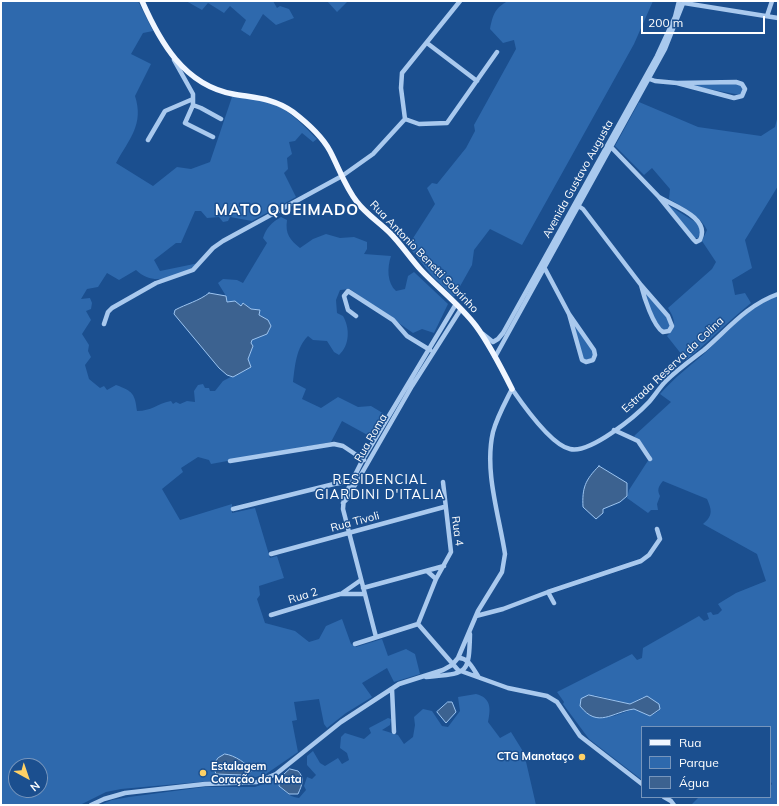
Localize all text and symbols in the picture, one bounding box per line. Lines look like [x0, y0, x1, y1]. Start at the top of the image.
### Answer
scale bar [643, 8, 767, 34]
text: 200 m [648, 15, 683, 30]
street label: Avenida Gustavo Augusta [540, 118, 616, 240]
street label: Rua Antonio Benetti Sobrinho [367, 198, 481, 316]
district label: MATO QUEIMADO [215, 201, 359, 219]
street label: Estrada Reserva da Colina [619, 314, 727, 416]
street label: Rua Roma [352, 412, 390, 464]
district label: RESIDENCIAL GIARDINI D'ITALIA [315, 472, 445, 503]
street label: Rua Tivoli [329, 509, 381, 535]
street label: Rua 4 [448, 515, 466, 547]
street label: Rua 2 [287, 585, 319, 607]
legend [641, 726, 771, 798]
text: Rua [679, 735, 701, 750]
place label: CTG Manotaço [497, 750, 574, 764]
marker: CTG Manotaço [577, 752, 587, 762]
text: Parque [679, 755, 719, 770]
north arrow [8, 758, 48, 798]
place label: Estalagem Coração da Mata [211, 760, 302, 786]
marker: Estalagem Coração da Mata [198, 768, 208, 778]
text: Água [679, 775, 709, 790]
text: N [27, 778, 43, 794]

